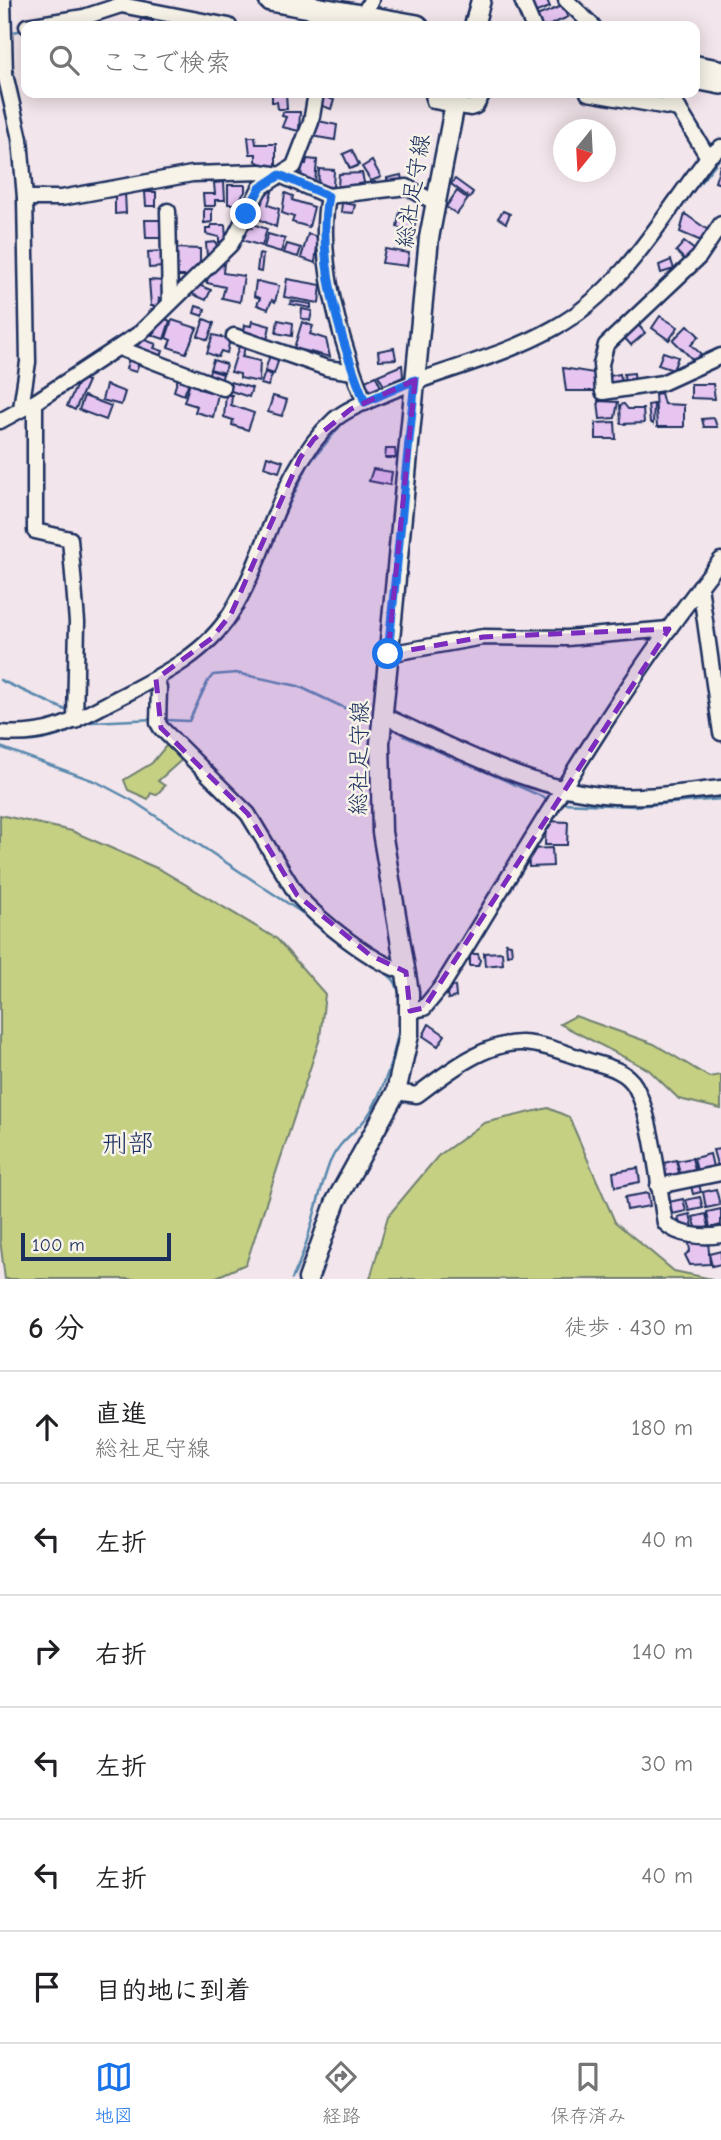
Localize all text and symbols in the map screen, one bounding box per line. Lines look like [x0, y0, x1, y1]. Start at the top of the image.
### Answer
search box [21, 21, 700, 98]
icon: search [45, 41, 83, 79]
text: ここで検索 [101, 48, 231, 78]
north arrow [553, 119, 616, 182]
street label: 総社足守線 [391, 132, 435, 250]
route end [230, 198, 261, 229]
route start [372, 638, 403, 669]
street label: 総社足守線 [344, 700, 374, 816]
district label: 刑部 [102, 1129, 154, 1159]
scale bar [21, 1230, 172, 1262]
text: 100 m [32, 1234, 85, 1256]
text: 6 分 [28, 1311, 84, 1346]
text: 徒歩 · 430 m [564, 1314, 693, 1341]
text: 直進 [95, 1399, 147, 1429]
icon: ahead [28, 1408, 66, 1446]
text: 180 m [631, 1414, 693, 1441]
text: 総社足守線 [95, 1435, 210, 1462]
icon: left [28, 1520, 66, 1558]
text: 40 m [641, 1526, 693, 1553]
text: 左折 [95, 1528, 147, 1558]
icon: right [28, 1632, 66, 1670]
text: 140 m [632, 1638, 693, 1665]
text: 右折 [95, 1640, 147, 1670]
icon: left [28, 1744, 66, 1782]
text: 30 m [641, 1750, 693, 1777]
text: 左折 [95, 1752, 147, 1782]
icon: left [28, 1856, 66, 1894]
text: 40 m [641, 1862, 693, 1889]
text: 左折 [95, 1864, 147, 1894]
icon: arrive [28, 1968, 66, 2006]
text: 目的地に到着 [95, 1976, 251, 2006]
tab: 地図 [95, 2058, 133, 2127]
tab: 経路 [322, 2058, 360, 2127]
tab: 保存済み [550, 2058, 626, 2127]

